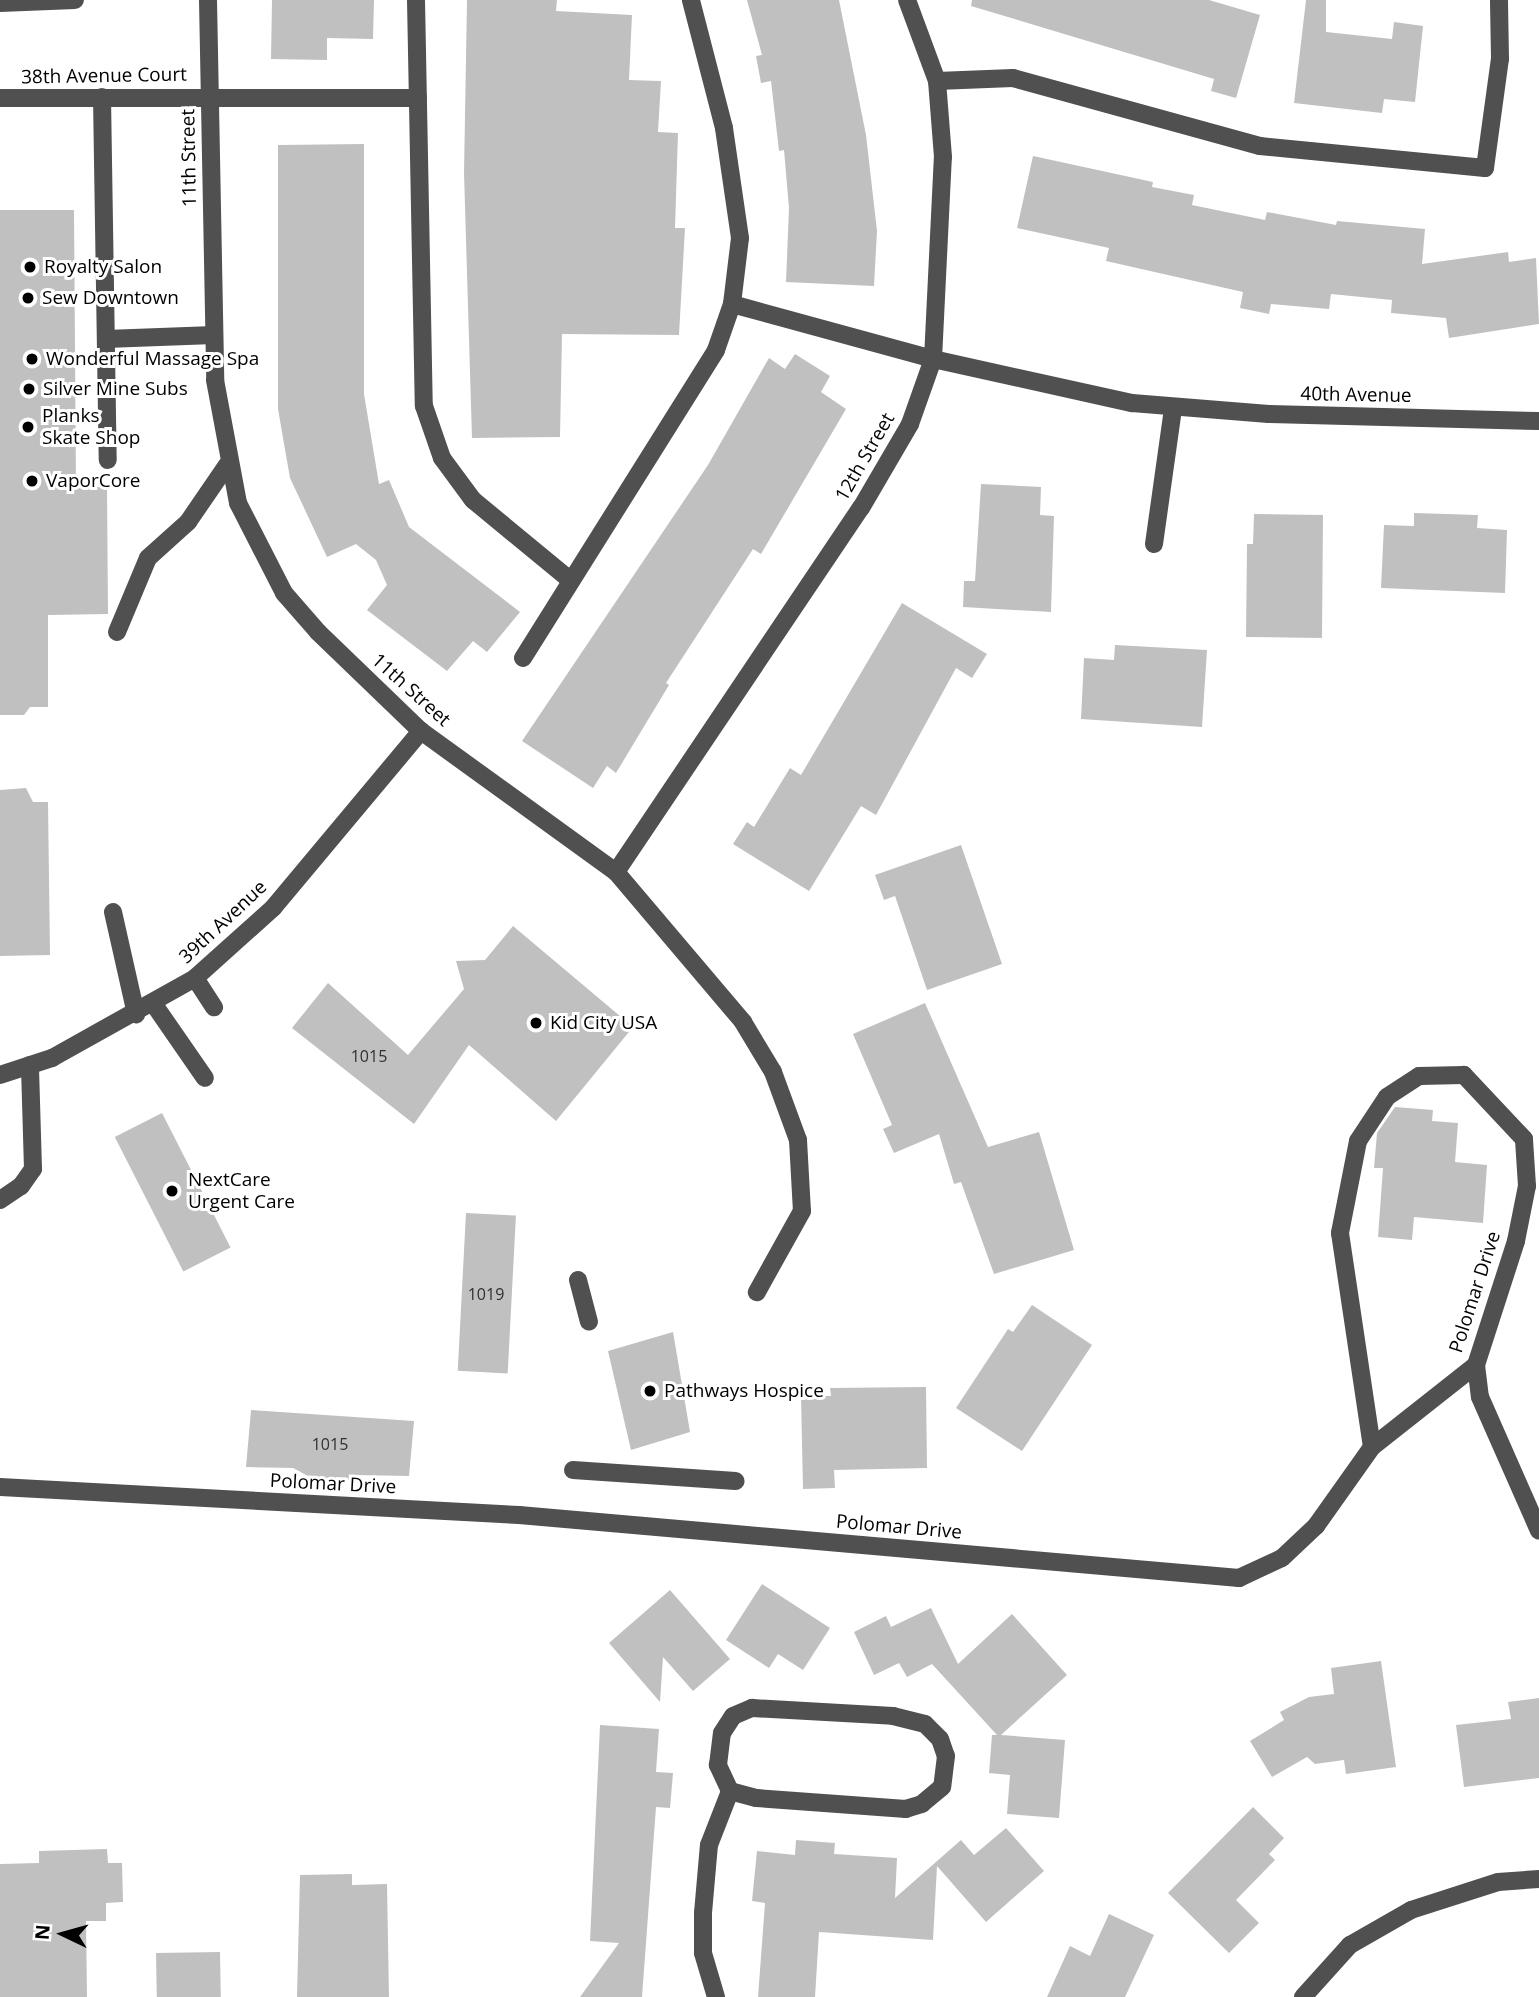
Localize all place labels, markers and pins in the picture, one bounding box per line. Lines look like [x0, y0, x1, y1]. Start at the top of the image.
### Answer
place label: Royalty Salon [44, 256, 162, 278]
marker: Royalty Salon [22, 259, 38, 275]
place label: Sew Downtown [42, 287, 179, 309]
marker: Sew Downtown [20, 290, 36, 306]
place label: Wonderful Massage Spa [46, 348, 259, 370]
marker: Wonderful Massage Spa [24, 351, 40, 367]
place label: Silver Mine Subs [43, 378, 188, 400]
marker: Silver Mine Subs [21, 381, 37, 397]
place label: Planks Skate Shop [42, 405, 140, 449]
marker: Planks Skate Shop [20, 419, 36, 435]
place label: VaporCore [46, 470, 141, 492]
marker: VaporCore [24, 473, 40, 489]
place label: Kid City USA [550, 1012, 657, 1034]
marker: Kid City USA [528, 1015, 544, 1031]
place label: NextCare Urgent Care [188, 1169, 295, 1213]
marker: NextCare Urgent Care [162, 1181, 182, 1201]
place label: Pathways Hospice [664, 1380, 824, 1402]
marker: Pathways Hospice [642, 1383, 658, 1399]

